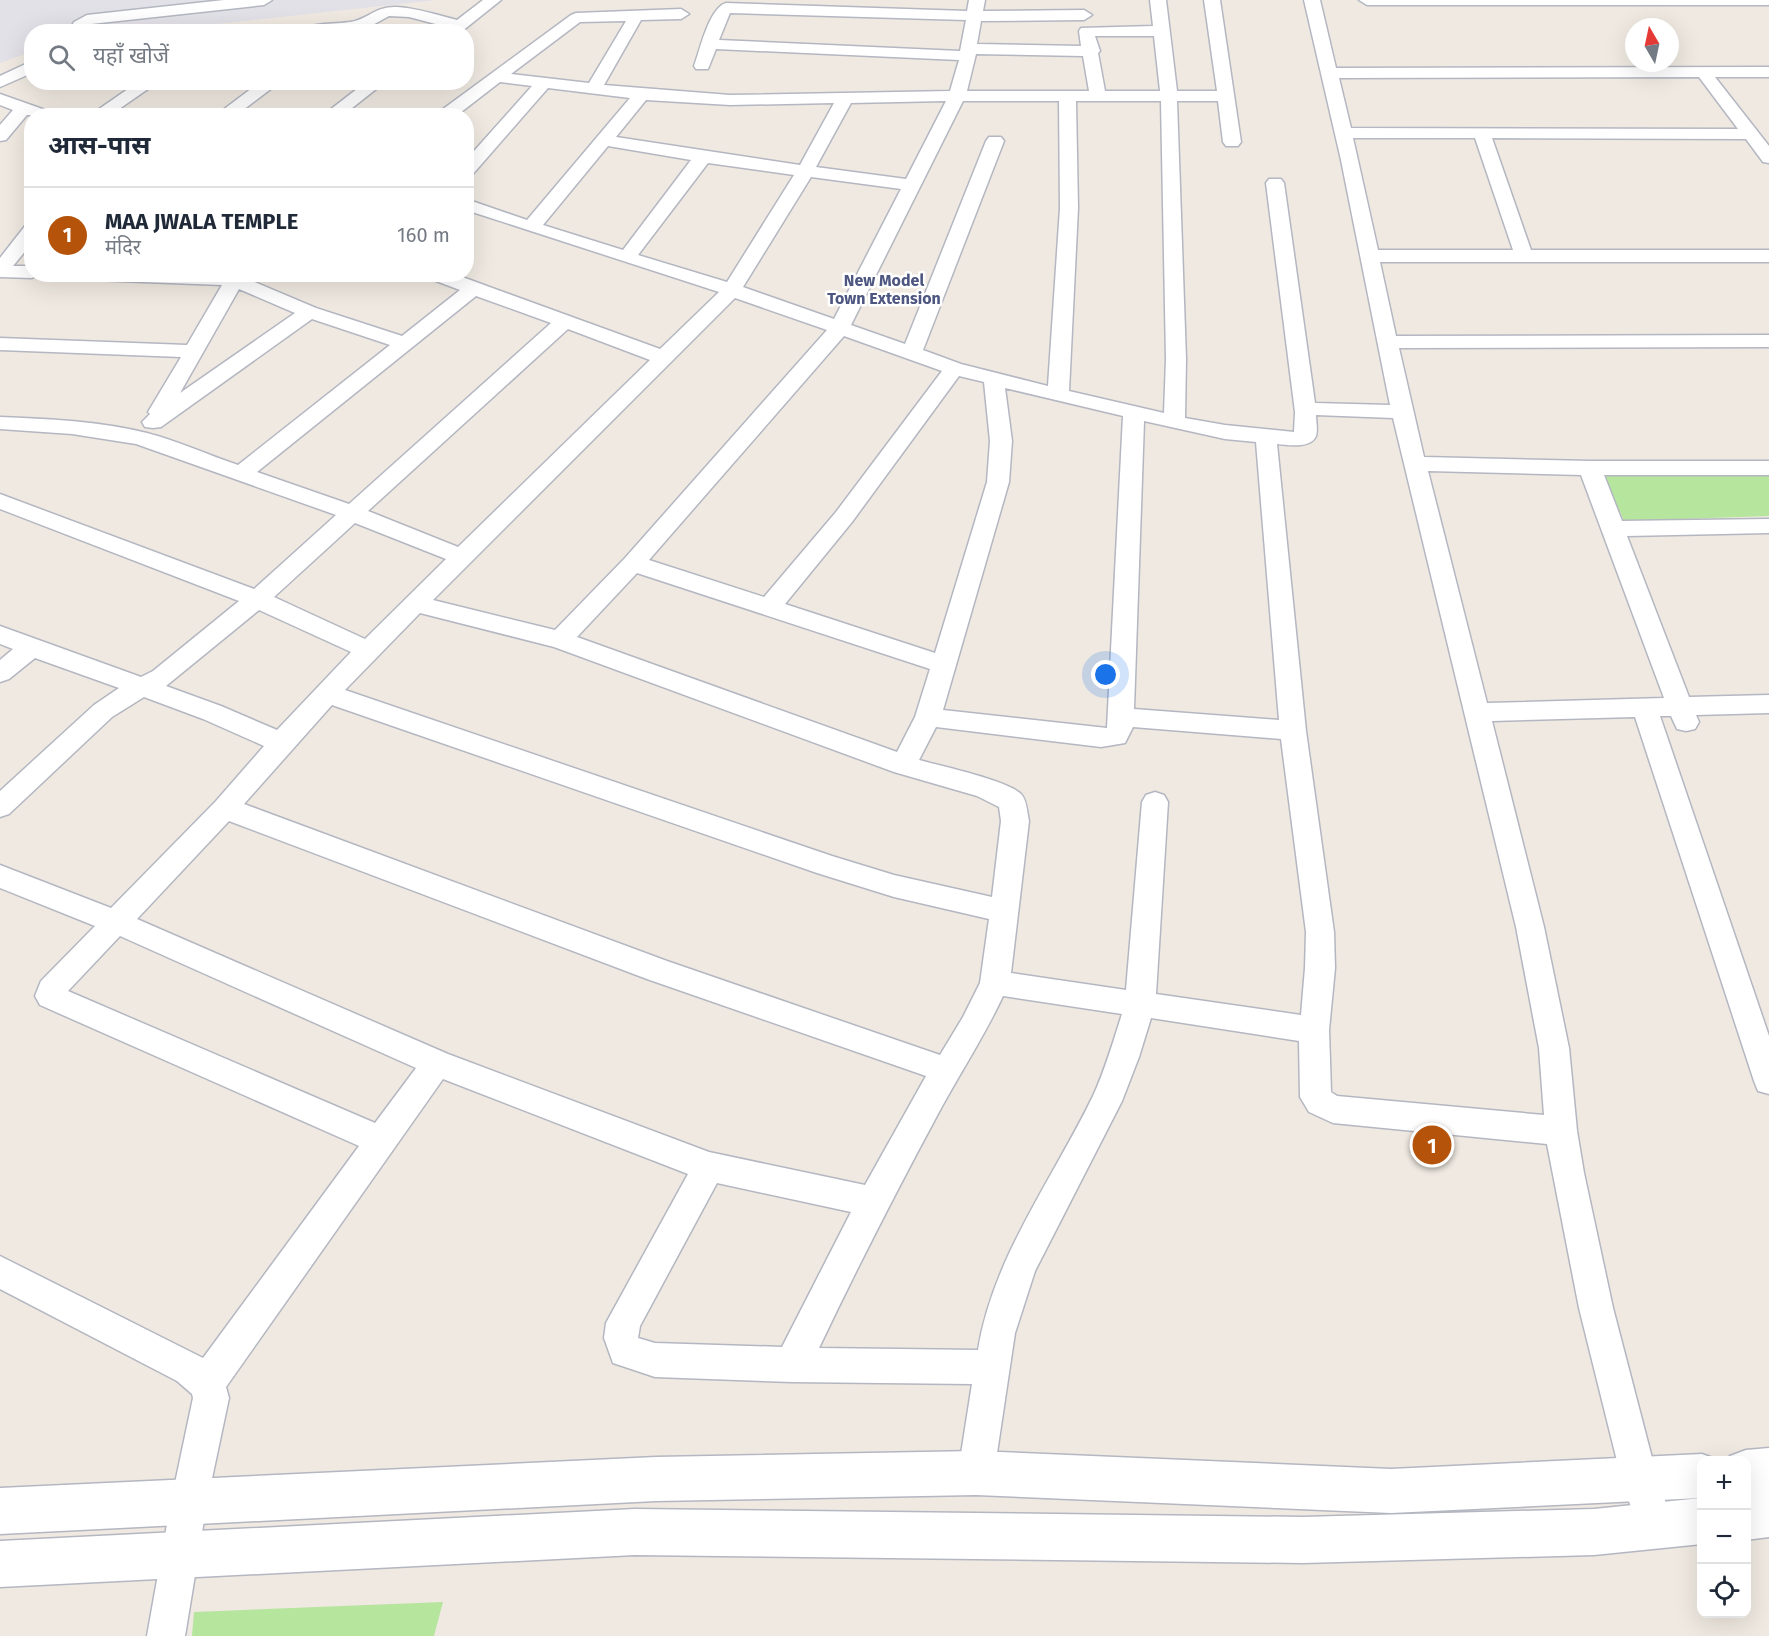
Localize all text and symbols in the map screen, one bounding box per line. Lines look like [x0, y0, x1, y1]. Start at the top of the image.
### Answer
north arrow [1625, 18, 1679, 72]
search box [24, 24, 474, 90]
icon: search [45, 41, 78, 74]
text: यहाँ खोजें [93, 42, 169, 69]
text: आस-पास [48, 130, 150, 161]
text: MAA JWALA TEMPLE [105, 208, 298, 235]
text: 1 [63, 223, 72, 247]
text: 160 m [397, 223, 450, 247]
text: मंदिर [105, 235, 141, 259]
district label: New Model Town Extension [827, 271, 941, 308]
your location [1091, 660, 1120, 689]
pin: 1 [1412, 1122, 1452, 1168]
map controls [1697, 1456, 1751, 1618]
button: + [1697, 1456, 1751, 1510]
button: − [1697, 1510, 1751, 1564]
button: locate [1697, 1564, 1751, 1618]

